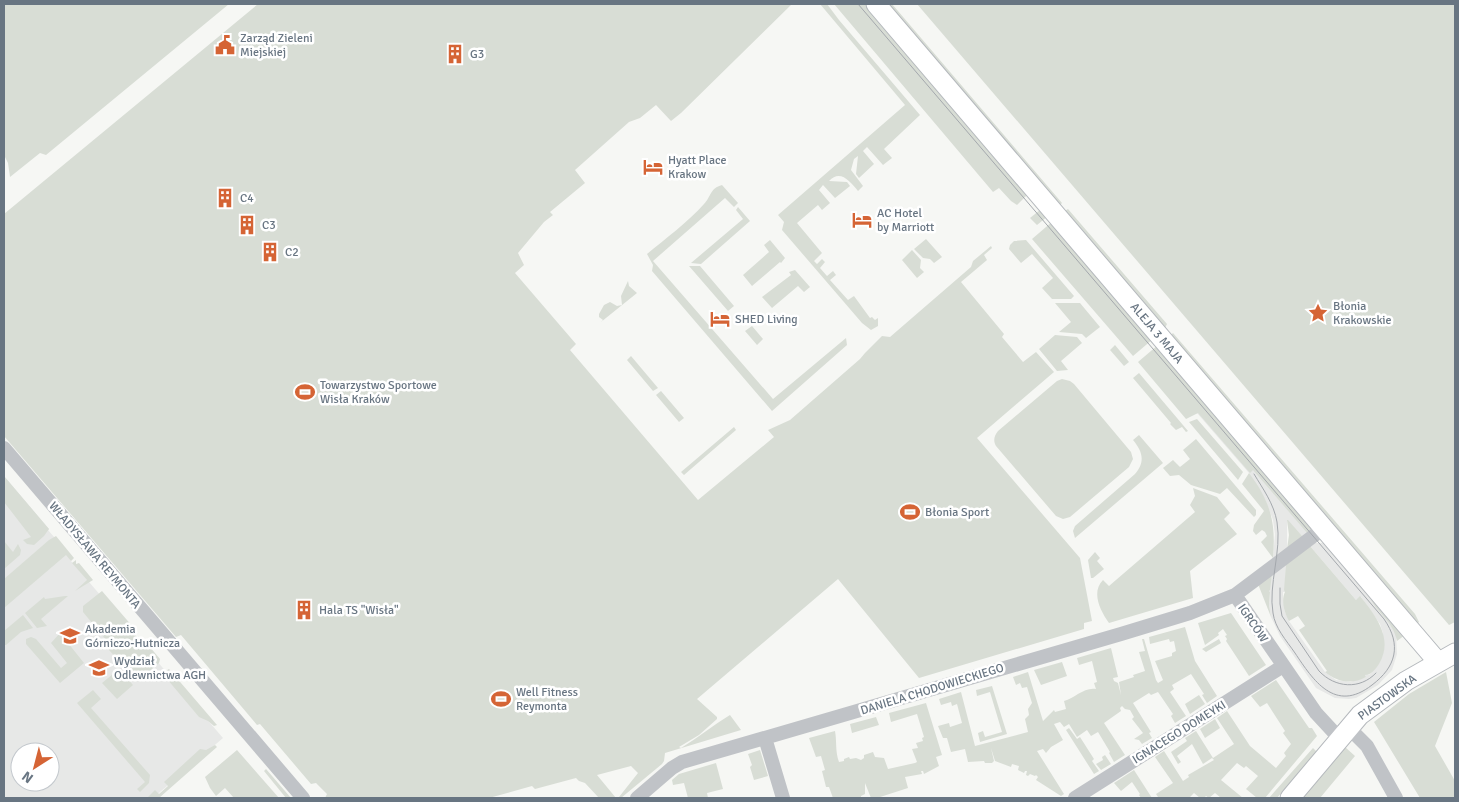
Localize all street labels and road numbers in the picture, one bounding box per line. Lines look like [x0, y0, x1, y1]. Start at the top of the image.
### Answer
street label: ALEJA 3 MAJA [1127, 300, 1187, 367]
street label: WŁADYSŁAWA REYMONTA [45, 499, 144, 612]
street label: IGRCÓW [1234, 601, 1271, 645]
street label: DANIELA CHODOWIECKIEGO [859, 660, 1006, 718]
street label: PIASTOWSKA [1355, 671, 1420, 724]
street label: IGNACEGO DOMEYKI [1130, 698, 1229, 767]

